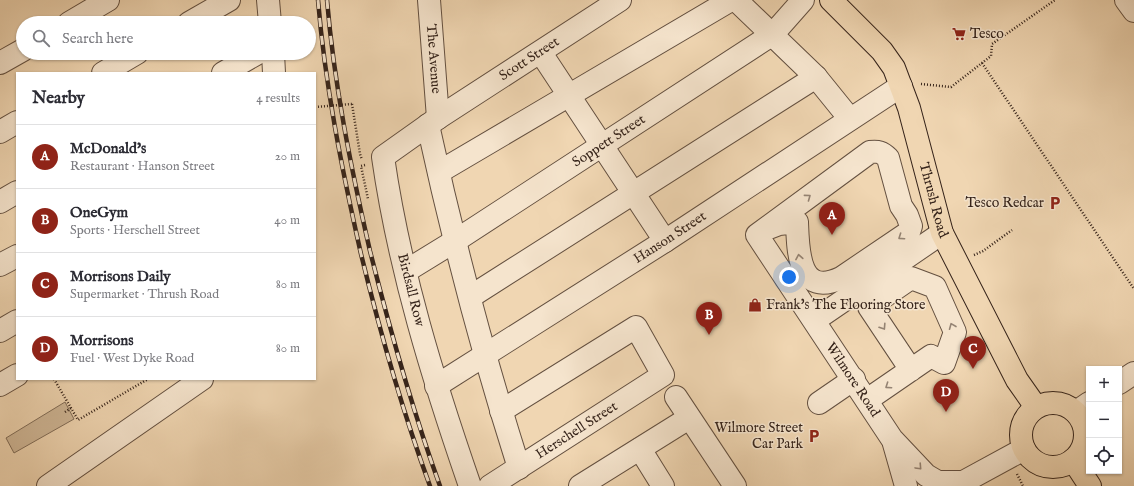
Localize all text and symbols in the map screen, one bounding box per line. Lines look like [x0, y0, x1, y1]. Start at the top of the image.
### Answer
search box [16, 16, 316, 60]
street label: The Avenue [422, 23, 445, 95]
place label: Tesco [970, 25, 1004, 43]
supermarket icon: Tesco [951, 26, 967, 42]
icon: search [30, 27, 52, 49]
text: Search here [62, 29, 133, 48]
street label: Scott Street [496, 33, 563, 85]
text: Nearby [32, 88, 85, 109]
text: 4 results [256, 90, 300, 107]
street label: Soppett Street [569, 110, 649, 171]
text: McDonald's [70, 139, 146, 158]
text: A [41, 148, 49, 165]
text: 20 m [275, 148, 300, 165]
text: Restaurant · Hanson Street [70, 158, 215, 175]
street label: Thrush Road [915, 161, 952, 242]
place label: Tesco Redcar [965, 194, 1044, 212]
one-way arrow [804, 195, 811, 202]
parking icon: Tesco Redcar [1047, 195, 1063, 211]
pin: A [819, 202, 845, 235]
text: OneGym [70, 203, 128, 222]
street label: Hanson Street [630, 207, 710, 268]
text: B [41, 212, 49, 229]
text: 40 m [274, 212, 300, 229]
text: Sports · Herschell Street [70, 222, 200, 239]
one-way arrow [898, 232, 905, 240]
street label: Birdsall Row [393, 252, 429, 329]
one-way arrow [796, 254, 804, 260]
text: Morrisons Daily [70, 267, 171, 286]
your location [779, 267, 799, 287]
text: C [40, 276, 50, 293]
text: 80 m [276, 276, 300, 293]
text: Supermarket · Thrush Road [70, 286, 219, 303]
place label: Frank's The Flooring Store [766, 296, 926, 314]
shop icon: Frank's The Flooring Store [747, 297, 763, 313]
pin: B [696, 302, 722, 335]
one-way arrow [878, 323, 885, 330]
one-way arrow [948, 323, 956, 330]
text: Morrisons [70, 331, 134, 350]
pin: C [960, 336, 986, 369]
street label: Wilmore Road [822, 339, 884, 421]
text: D [40, 340, 50, 357]
text: 80 m [276, 340, 300, 357]
text: Fuel · West Dyke Road [70, 350, 194, 367]
map controls [1086, 366, 1122, 474]
button: + [1086, 366, 1122, 402]
pin: D [933, 379, 959, 412]
one-way arrow [885, 381, 892, 389]
street label: Herschell Street [532, 397, 621, 463]
button: − [1086, 402, 1122, 438]
place label: Wilmore Street Car Park [714, 419, 804, 453]
parking icon: Wilmore Street Car Park [806, 428, 822, 444]
button: locate [1086, 438, 1122, 474]
one-way arrow [914, 462, 921, 470]

